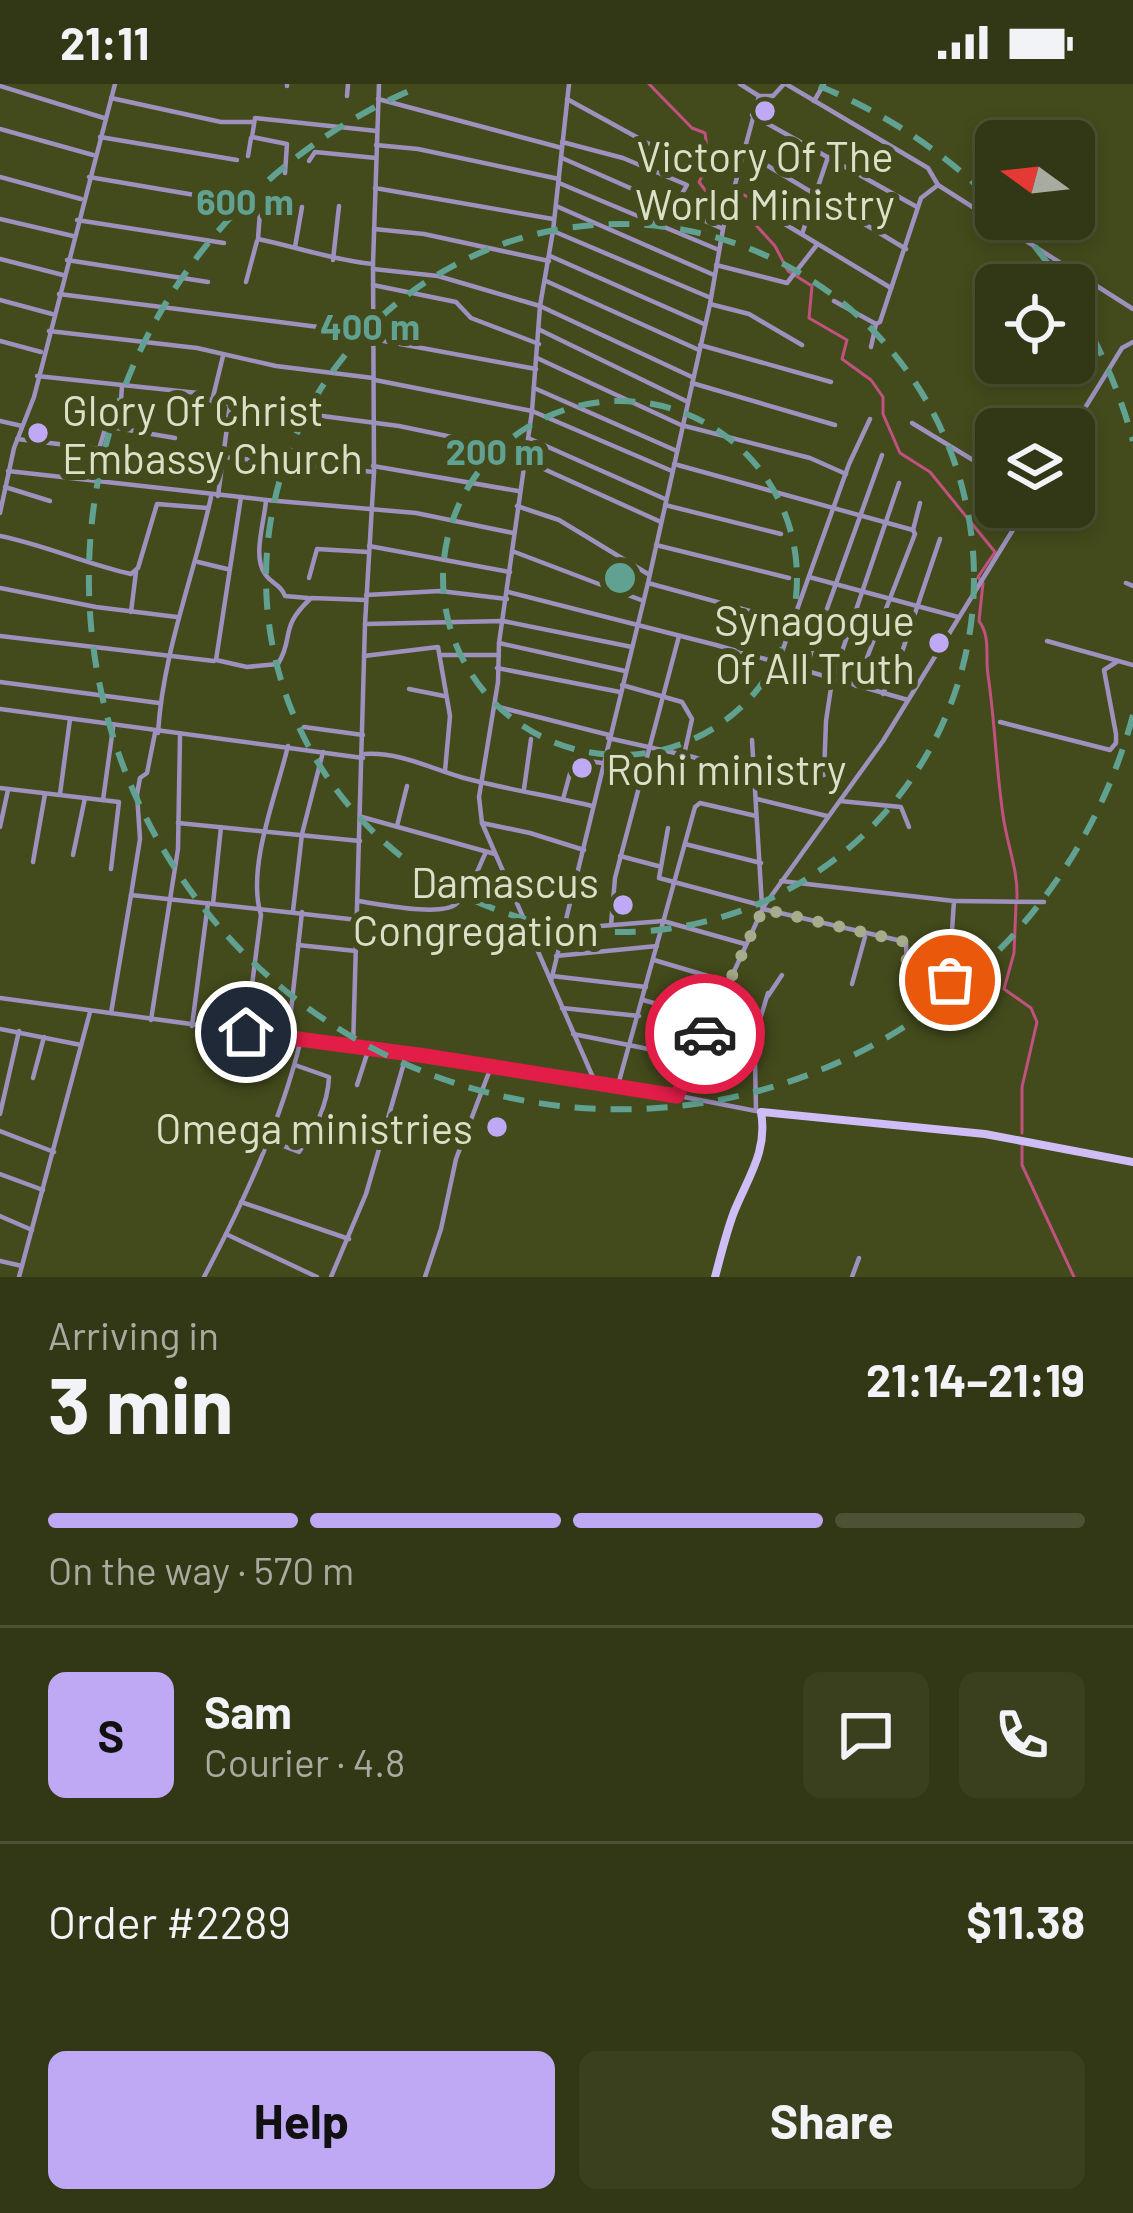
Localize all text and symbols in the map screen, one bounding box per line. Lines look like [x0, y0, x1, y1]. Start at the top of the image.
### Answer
text: 21:11 [60, 15, 149, 69]
marker: Victory Of The World Ministry [752, 98, 778, 124]
north arrow [975, 120, 1095, 240]
map controls [975, 120, 1095, 528]
place label: Victory Of The World Ministry [635, 130, 895, 229]
text: 600 m [196, 179, 294, 222]
button: locate [975, 264, 1095, 384]
text: 400 m [320, 304, 420, 347]
place label: Glory Of Christ Embassy Church [62, 384, 363, 483]
button: layers [975, 408, 1095, 528]
marker: Glory Of Christ Embassy Church [25, 420, 51, 446]
text: 200 m [446, 429, 544, 472]
centre of rings [599, 557, 641, 599]
place label: Synagogue Of All Truth [714, 594, 915, 692]
marker: Synagogue Of All Truth [926, 630, 952, 656]
place label: Rohi ministry [606, 743, 846, 794]
marker: Rohi ministry [569, 755, 595, 781]
place label: Damascus Congregation [353, 856, 599, 955]
marker: Damascus Congregation [610, 892, 636, 918]
pin [899, 929, 1001, 1031]
icon: bag [917, 947, 983, 1013]
courier [645, 974, 765, 1094]
pin [195, 981, 297, 1083]
icon: home [213, 999, 279, 1065]
icon: car [672, 1001, 738, 1067]
place label: Omega ministries [155, 1102, 473, 1153]
marker: Omega ministries [484, 1114, 510, 1140]
text: Arriving in [48, 1311, 219, 1358]
text: 21:14–21:19 [866, 1352, 1085, 1406]
text: 3 min [48, 1356, 233, 1450]
text: On the way · 570 m [48, 1546, 354, 1593]
button: chat [803, 1672, 929, 1798]
button: phone [959, 1672, 1085, 1798]
text: Sam [204, 1684, 292, 1738]
text: S [98, 1708, 124, 1762]
text: Courier · 4.8 [204, 1738, 405, 1785]
text: Order #2289 [48, 1894, 291, 1948]
text: $11.38 [966, 1894, 1085, 1948]
button: Help [48, 2051, 555, 2189]
button: Share [579, 2051, 1085, 2189]

